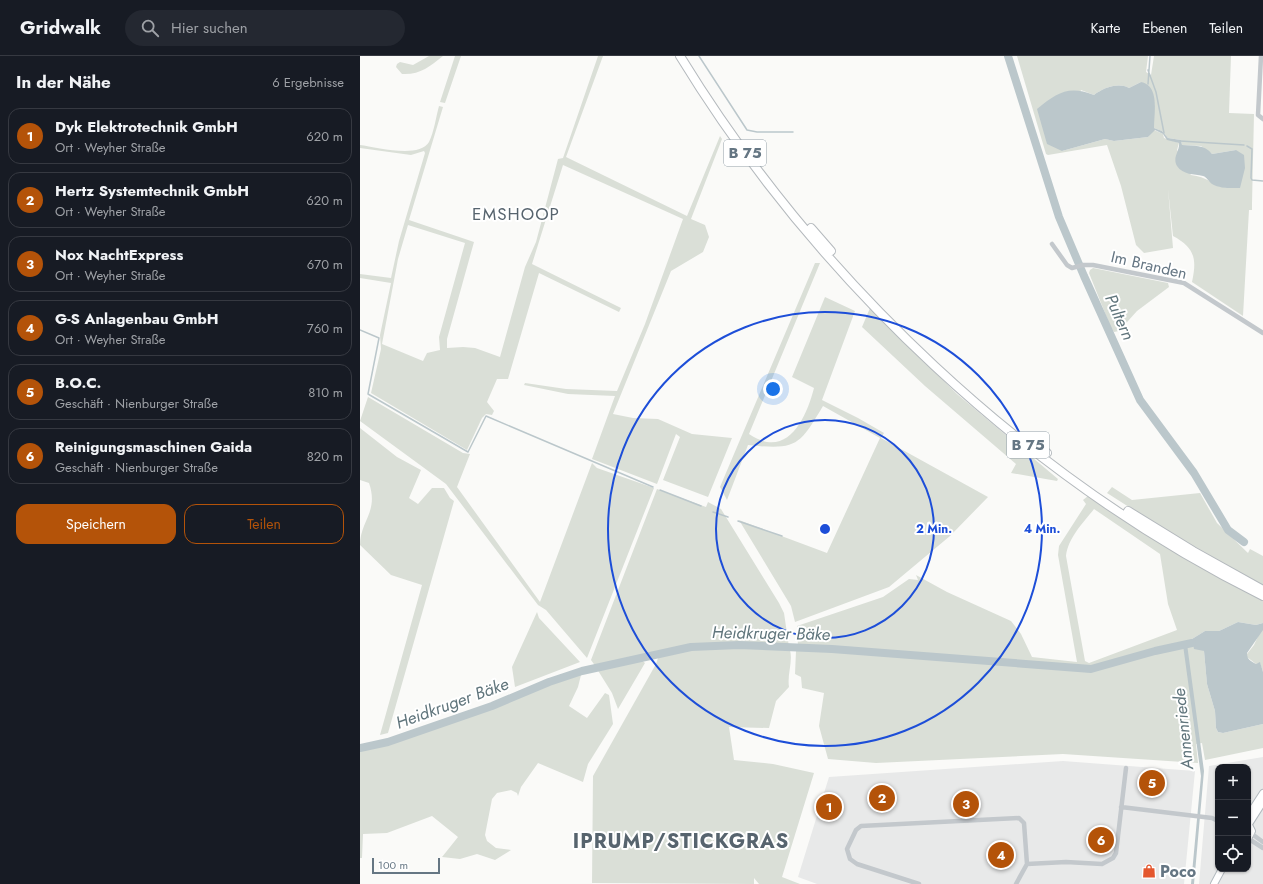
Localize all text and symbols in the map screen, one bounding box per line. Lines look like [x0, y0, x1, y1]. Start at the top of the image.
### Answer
search box [125, 10, 405, 46]
text: Gridwalk [20, 14, 101, 41]
icon: search [139, 17, 161, 39]
text: Hier suchen [171, 17, 248, 39]
text: Karte [1090, 18, 1120, 38]
text: Ebenen [1142, 18, 1187, 38]
text: Teilen [1209, 18, 1243, 38]
text: In der Nähe [16, 70, 111, 94]
text: 6 Ergebnisse [272, 73, 344, 92]
text: Dyk Elektrotechnik GmbH [55, 116, 238, 138]
text: 1 [27, 127, 33, 146]
text: 620 m [306, 127, 343, 146]
text: Ort · Weyher Straße [55, 138, 165, 157]
road number: B 75 [724, 140, 766, 166]
text: Hertz Systemtechnik GmbH [55, 180, 249, 202]
text: 2 [26, 191, 34, 210]
text: 620 m [306, 191, 343, 210]
text: Ort · Weyher Straße [55, 202, 165, 221]
district label: EMSHOOP [472, 202, 560, 226]
text: Nox NachtExpress [55, 244, 183, 266]
street label: Im Branden [1109, 245, 1189, 285]
text: 3 [26, 255, 34, 274]
text: 670 m [307, 255, 343, 274]
text: Ort · Weyher Straße [55, 266, 165, 285]
water label: Pultern [1099, 290, 1141, 344]
text: G-S Anlagenbau GmbH [55, 308, 219, 330]
text: 4 [25, 319, 35, 338]
text: 760 m [307, 319, 343, 338]
text: Ort · Weyher Straße [55, 330, 165, 349]
text: B.O.C. [55, 372, 101, 394]
your location [763, 379, 783, 399]
text: 5 [26, 383, 34, 402]
text: 810 m [308, 383, 343, 402]
text: Geschäft · Nienburger Straße [55, 394, 218, 413]
road number: B 75 [1007, 432, 1049, 458]
text: Reinigungsmaschinen Gaida [55, 436, 252, 458]
text: 6 [26, 447, 34, 466]
text: 820 m [307, 447, 343, 466]
text: Geschäft · Nienburger Straße [55, 458, 218, 477]
button: Speichern [16, 504, 176, 544]
button: Teilen [184, 504, 344, 544]
text: 2 Min. [916, 520, 952, 538]
text: 4 Min. [1024, 520, 1061, 538]
centre of rings [818, 522, 832, 536]
water label: Heidkruger Bäke [712, 620, 831, 646]
water label: Heidkruger Bäke [392, 671, 512, 735]
water label: Annenriede [1167, 687, 1199, 772]
map controls [1215, 764, 1251, 872]
button: + [1215, 764, 1251, 800]
pin: 5 [1139, 768, 1165, 798]
pin: 2 [869, 783, 895, 813]
pin: 3 [953, 789, 979, 819]
pin: 1 [816, 792, 842, 822]
button: − [1215, 800, 1251, 836]
pin: 6 [1088, 825, 1114, 855]
district label: IPRUMP/STICKGRAS [573, 827, 789, 856]
button: locate [1215, 836, 1251, 872]
pin: 4 [988, 840, 1014, 870]
scale bar [372, 856, 440, 875]
text: 100 m [378, 857, 408, 873]
place label: Poco [1160, 860, 1196, 883]
shop icon: Poco [1141, 863, 1157, 879]

